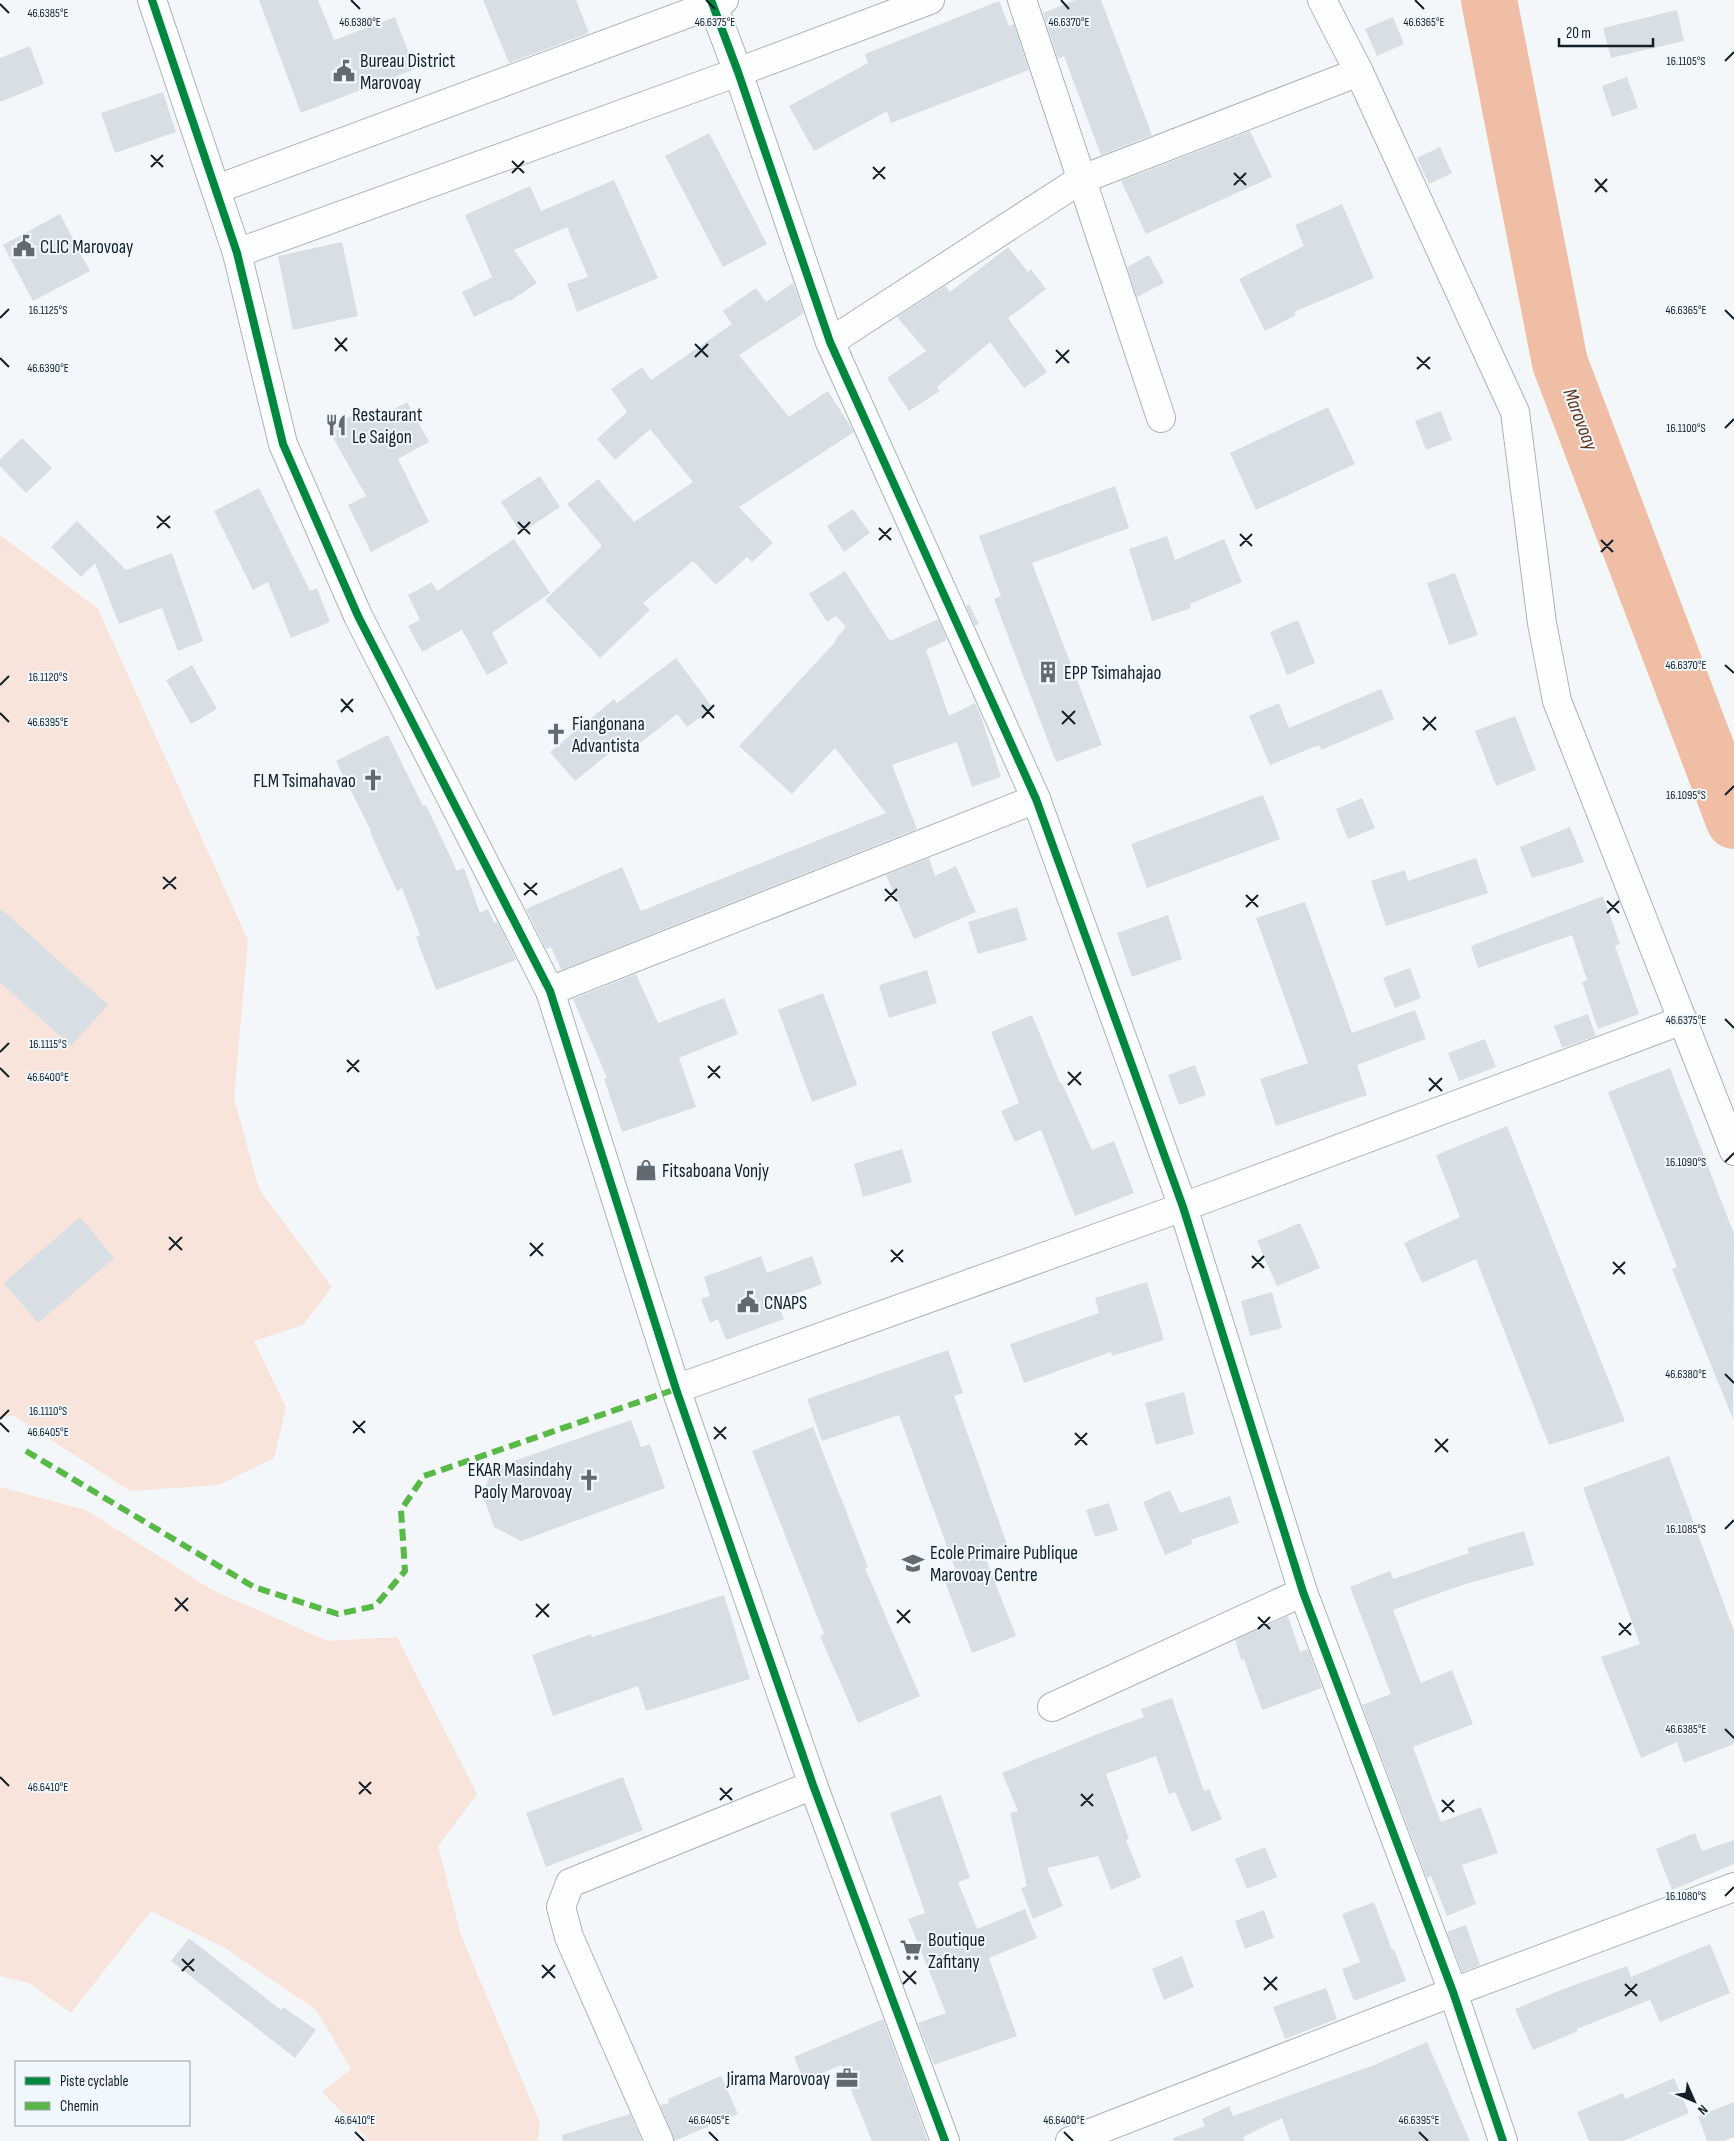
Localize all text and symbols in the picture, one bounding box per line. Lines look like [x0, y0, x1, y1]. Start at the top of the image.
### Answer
text: 46.6385°E [28, 6, 68, 21]
text: 46.6380°E [339, 15, 381, 30]
text: 46.6375°E [695, 15, 735, 30]
text: 46.6370°E [1049, 15, 1090, 30]
text: 46.6365°E [1404, 15, 1444, 30]
scale bar [1559, 15, 1653, 47]
text: 20 m [1566, 24, 1591, 43]
place label: Bureau District Marovoay [360, 50, 455, 95]
text: 16.1105°S [1667, 54, 1705, 69]
public building icon: Bureau District Marovoay [331, 58, 357, 84]
public building icon: CLIC Marovoay [11, 233, 37, 259]
place label: CLIC Marovoay [40, 236, 134, 259]
text: 16.1125°S [29, 303, 67, 318]
text: 46.6365°E [1666, 303, 1706, 318]
text: 46.6390°E [27, 361, 69, 376]
water label: Marovoay [1557, 385, 1603, 455]
place label: Restaurant Le Saigon [352, 404, 423, 449]
restaurant icon: Restaurant Le Saigon [323, 412, 349, 438]
text: 16.1100°S [1666, 421, 1706, 436]
text: 46.6370°E [1666, 658, 1707, 673]
building icon: EPP Tsimahajao [1035, 659, 1061, 685]
place label: EPP Tsimahajao [1064, 662, 1161, 685]
text: 16.1120°S [28, 670, 68, 685]
place label: Fiangonana Advantista [571, 713, 645, 758]
text: 46.6395°E [28, 715, 69, 730]
church icon: Fiangonana Advantista [543, 721, 569, 747]
church icon: FLM Tsimahavao [360, 767, 386, 793]
place label: FLM Tsimahavao [253, 770, 356, 793]
text: 16.1095°S [1666, 788, 1706, 803]
text: 46.6375°E [1666, 1013, 1706, 1028]
text: 16.1115°S [29, 1037, 67, 1052]
text: 46.6400°E [27, 1070, 69, 1085]
text: 16.1090°S [1666, 1155, 1706, 1170]
shop icon: Fitsaboana Vonjy [633, 1157, 659, 1183]
place label: Fitsaboana Vonjy [662, 1160, 770, 1183]
public building icon: CNAPS [735, 1289, 761, 1315]
place label: CNAPS [764, 1292, 807, 1315]
text: 46.6380°E [1665, 1367, 1707, 1382]
text: 16.1110°S [29, 1404, 67, 1419]
text: 46.6405°E [27, 1425, 69, 1440]
place label: EKAR Masindahy Paoly Marovoay [468, 1459, 573, 1504]
church icon: EKAR Masindahy Paoly Marovoay [576, 1467, 602, 1493]
text: 16.1085°S [1666, 1522, 1706, 1537]
place label: Ecole Primaire Publique Marovoay Centre [930, 1542, 1078, 1587]
school or university icon: Ecole Primaire Publique Marovoay Centre [900, 1550, 926, 1576]
text: 46.6385°E [1666, 1722, 1706, 1737]
text: 46.6410°E [28, 1780, 68, 1795]
text: 16.1080°S [1666, 1889, 1706, 1904]
place label: Boutique Zafitany [928, 1929, 985, 1974]
supermarket icon: Boutique Zafitany [898, 1937, 924, 1963]
legend [15, 2061, 190, 2126]
office icon: Jirama Marovoay [834, 2065, 860, 2091]
place label: Jirama Marovoay [726, 2068, 831, 2091]
text: Piste cyclable [60, 2072, 129, 2091]
north arrow [1669, 2076, 1719, 2126]
text: Chemin [60, 2097, 99, 2116]
text: N [1694, 2101, 1711, 2118]
text: 46.6410°E [335, 2113, 375, 2128]
text: 46.6405°E [688, 2113, 730, 2128]
text: 46.6400°E [1043, 2113, 1085, 2128]
text: 46.6395°E [1399, 2113, 1440, 2128]

